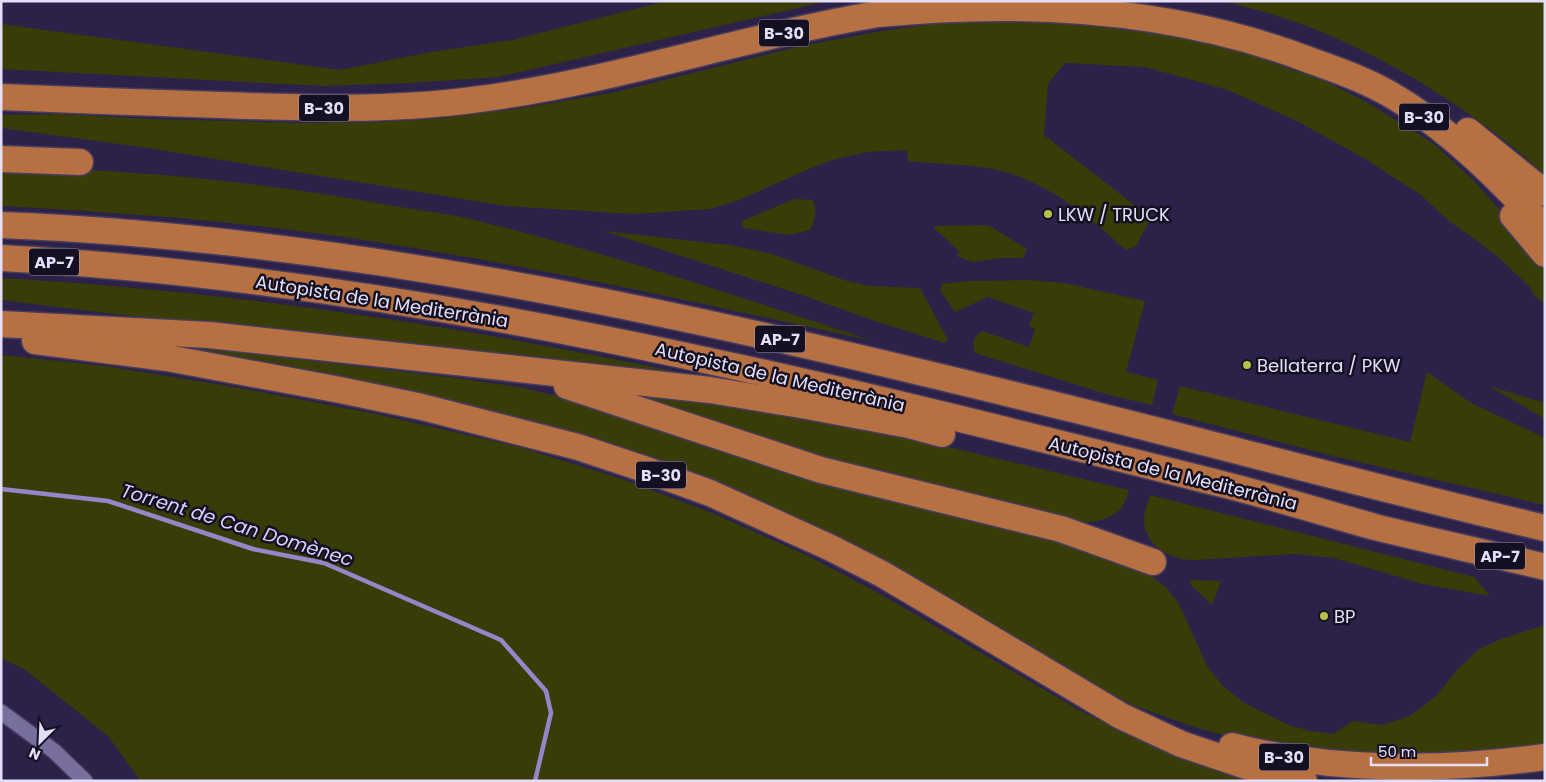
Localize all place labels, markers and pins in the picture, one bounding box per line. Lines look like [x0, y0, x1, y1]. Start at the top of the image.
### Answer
place label: LKW / TRUCK [1058, 202, 1170, 227]
marker: LKW / TRUCK [1042, 208, 1054, 220]
place label: Bellaterra / PKW [1257, 353, 1401, 378]
marker: Bellaterra / PKW [1241, 359, 1253, 371]
place label: BP [1334, 604, 1355, 629]
marker: BP [1318, 610, 1330, 622]

